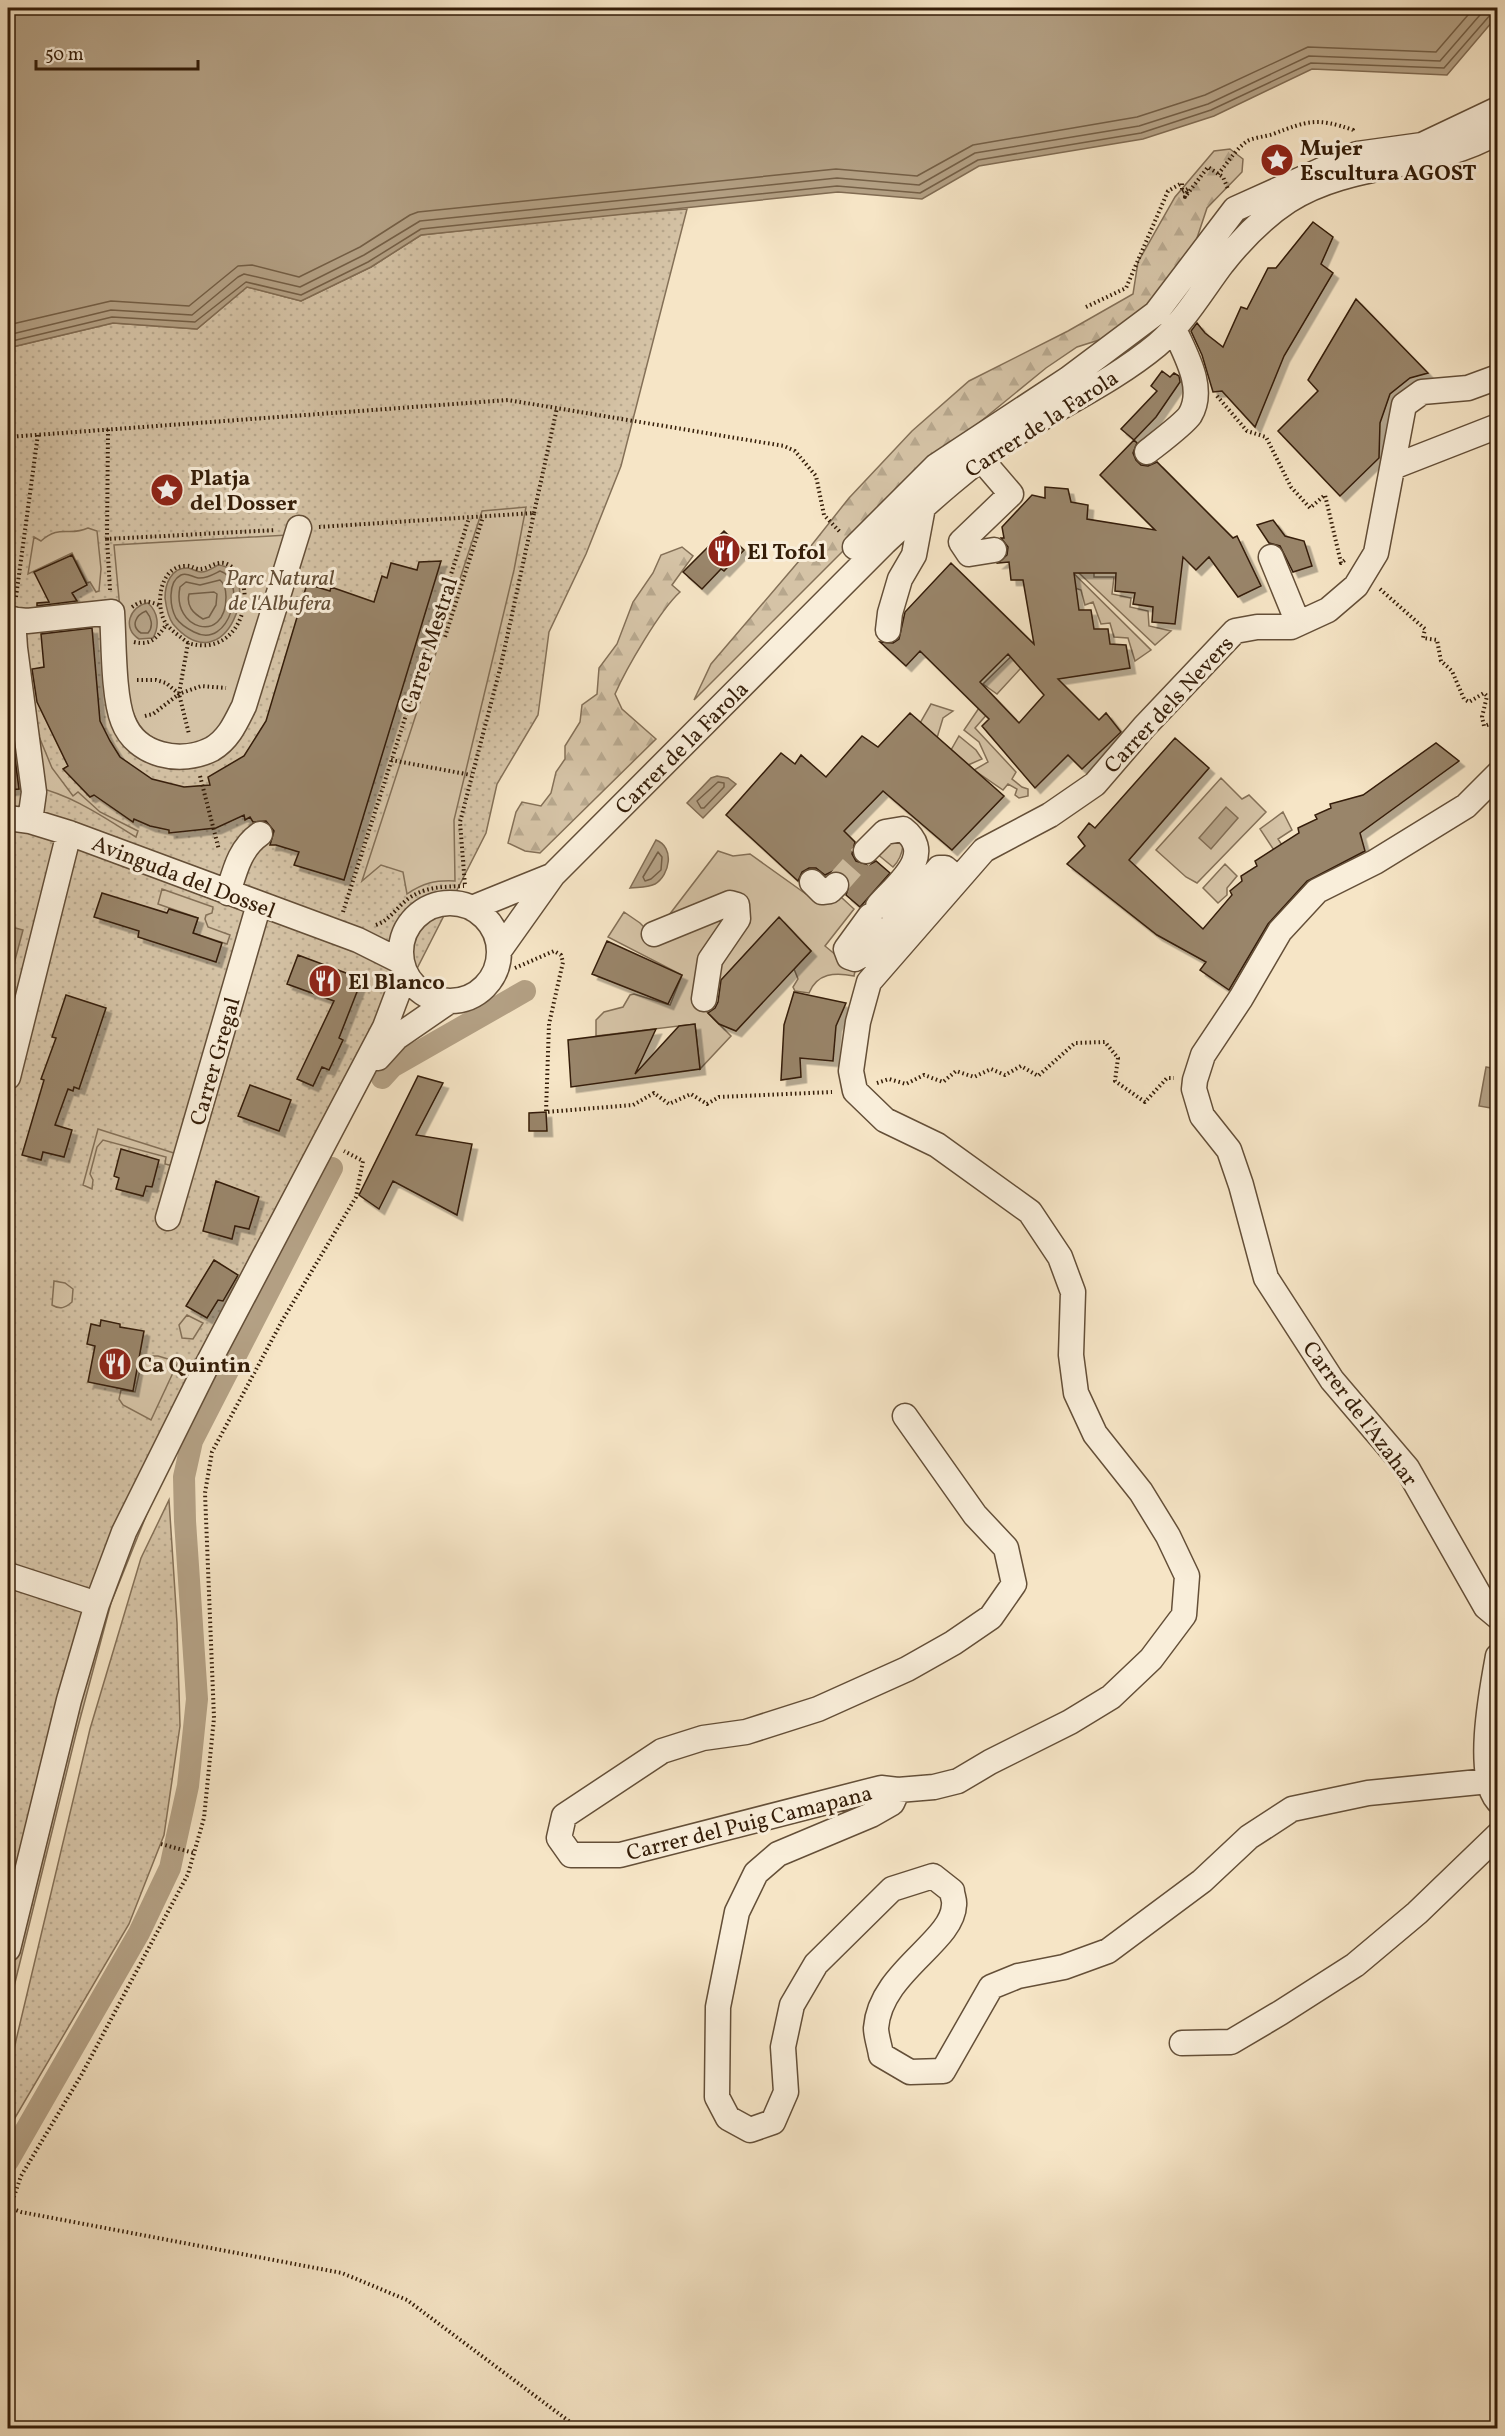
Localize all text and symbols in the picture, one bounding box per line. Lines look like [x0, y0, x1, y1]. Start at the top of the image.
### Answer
scale bar [36, 33, 198, 71]
text: 50 m [45, 43, 84, 68]
place label: Mujer Escultura AGOST [1300, 134, 1477, 190]
place icon: Mujer Escultura AGOST [1259, 142, 1295, 178]
street label: Carrer de la Farola [960, 364, 1125, 486]
place label: Platja del Dosser [190, 464, 298, 520]
place icon: Platja del Dosser [149, 472, 185, 508]
restaurant icon: El Tofol [706, 533, 742, 569]
place label: El Tofol [747, 538, 826, 569]
park label: Parc Natural de l'Albufera [226, 564, 335, 620]
street label: Carrer Mestral [394, 573, 467, 718]
street label: Carrer dels Nevers [1098, 630, 1242, 781]
street label: Carrer de la Farola [609, 675, 756, 822]
street label: Avinguda del Dossel [87, 829, 279, 928]
restaurant icon: El Blanco [307, 963, 343, 999]
place label: El Blanco [348, 968, 445, 999]
street label: Carrer Gregal [183, 994, 250, 1130]
street label: Carrer de l'Azahar [1294, 1335, 1424, 1494]
restaurant icon: Ca Quintin [97, 1346, 133, 1382]
place label: Ca Quintin [138, 1351, 251, 1382]
street label: Carrer del Puig Camapana [623, 1779, 876, 1870]

